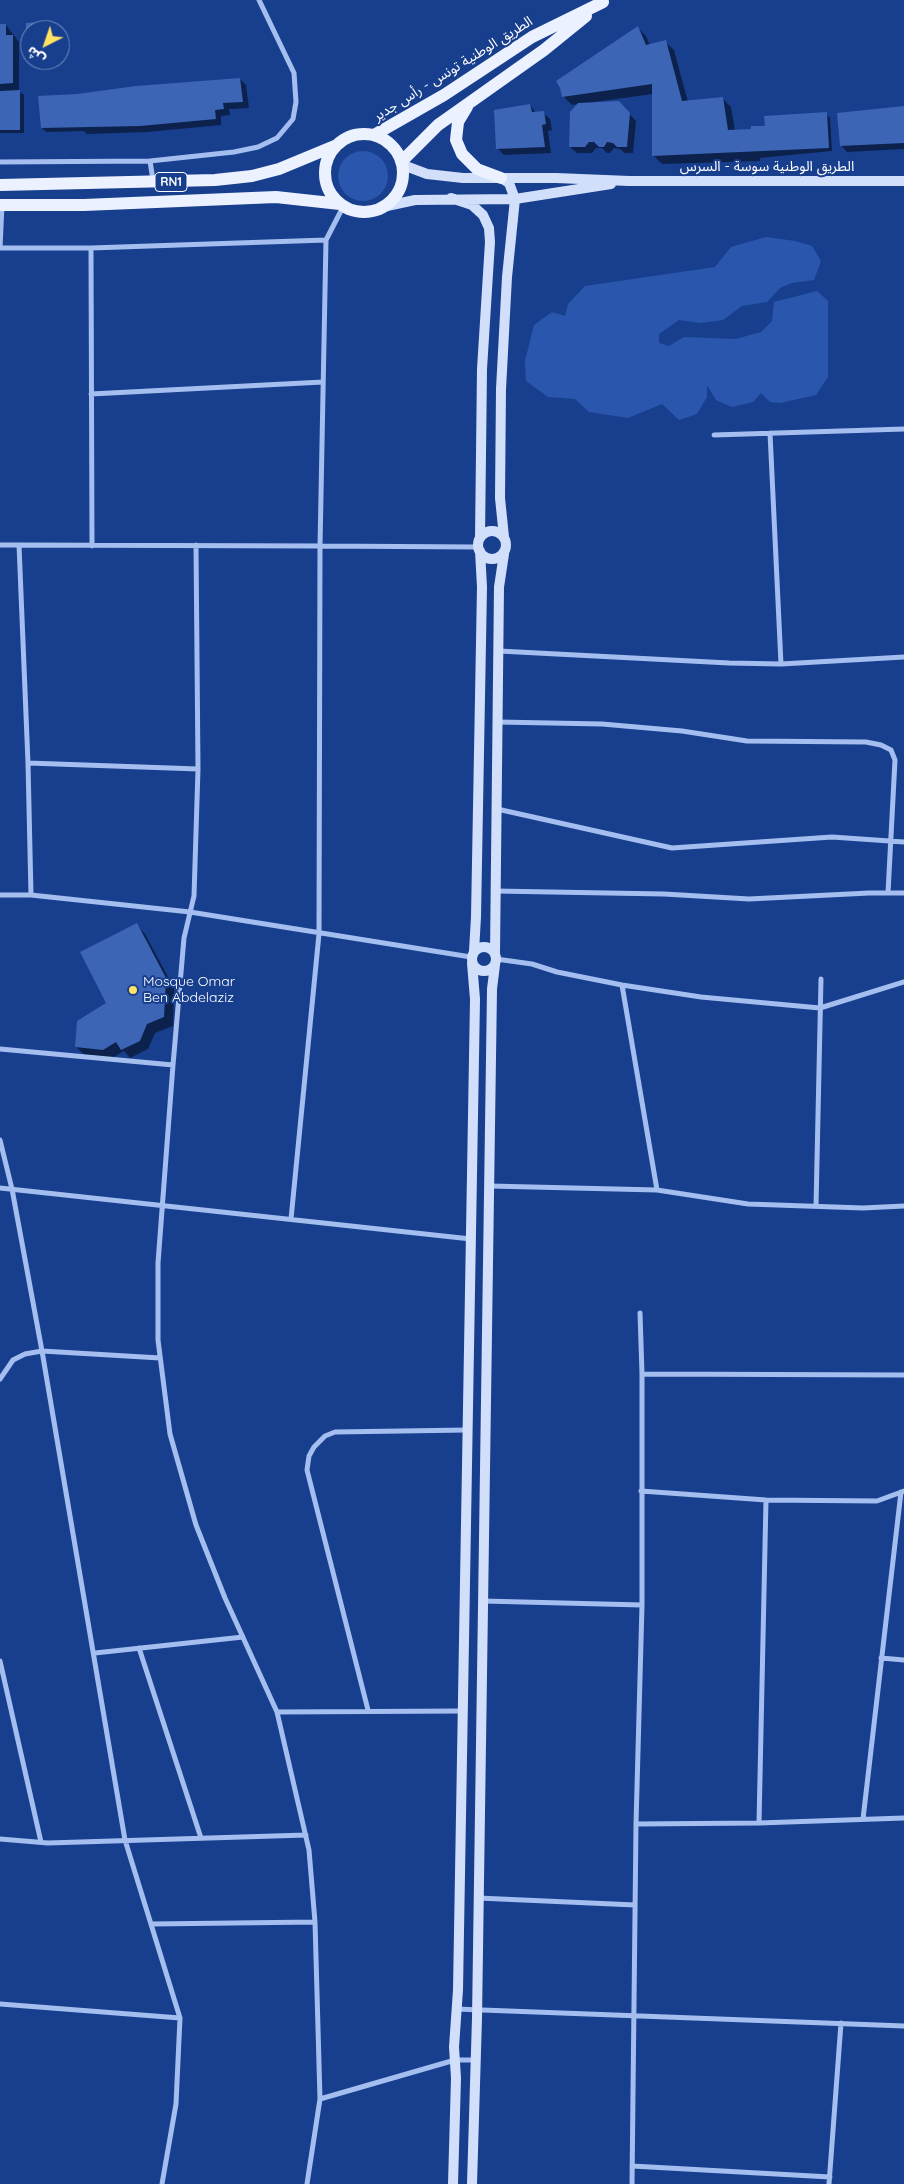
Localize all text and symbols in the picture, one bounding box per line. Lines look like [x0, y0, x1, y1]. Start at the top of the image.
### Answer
street label: الطريق الوطنية تونس - رأس جدير [370, 13, 536, 125]
north arrow [20, 20, 70, 70]
text: ش [23, 42, 49, 69]
street label: الطريق الوطنية سوسة - السرس [680, 159, 854, 175]
road number: RN1 [155, 172, 187, 192]
place label: Mosque Omar Ben Abdelaziz [143, 974, 235, 1006]
marker: Mosque Omar Ben Abdelaziz [127, 984, 139, 996]

